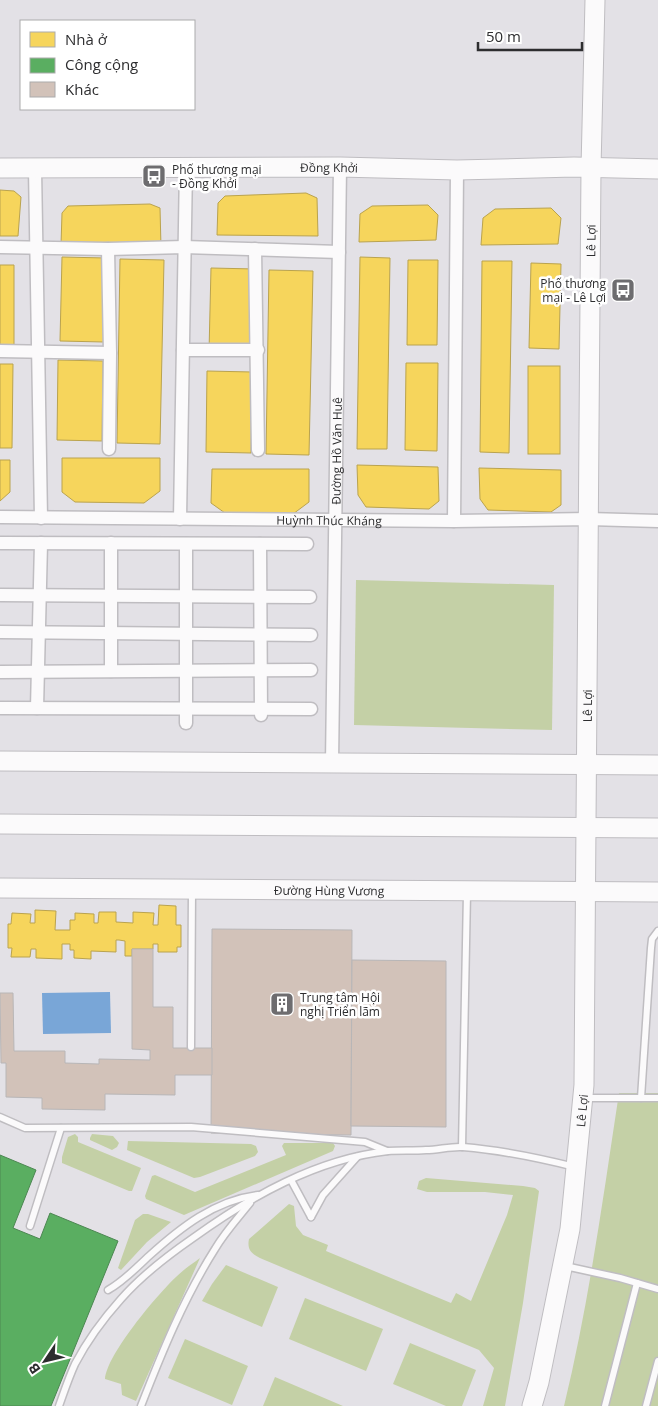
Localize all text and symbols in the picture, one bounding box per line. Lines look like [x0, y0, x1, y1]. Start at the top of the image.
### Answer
legend [20, 20, 195, 110]
scale bar [478, 20, 582, 52]
text: 50 m [486, 26, 521, 46]
text: Nhà ở [65, 29, 108, 49]
text: Công cộng [65, 54, 138, 74]
text: Khác [65, 79, 99, 99]
street label: Đồng Khởi [300, 158, 358, 176]
place label: Phố thương mại - Đồng Khởi [172, 161, 262, 192]
bus stop icon: Phố thương mại - Đồng Khởi [141, 163, 167, 189]
street label: Lê Lợi [582, 224, 599, 257]
place label: Phố thương mại - Lê Lợi [540, 275, 606, 306]
bus stop icon: Phố thương mại - Lê Lợi [610, 277, 636, 303]
street label: Đường Hồ Văn Huê [327, 397, 345, 505]
street label: Huỳnh Thúc Kháng [276, 511, 382, 529]
street label: Lê Lợi [578, 689, 596, 722]
street label: Đường Hùng Vương [274, 881, 385, 899]
place label: Trung tâm Hội nghị Triển lãm [300, 989, 380, 1020]
building icon: Trung tâm Hội nghị Triển lãm [269, 991, 295, 1017]
street label: Lê Lợi [571, 1094, 592, 1128]
north arrow [20, 1336, 70, 1386]
text: B [23, 1359, 44, 1378]

